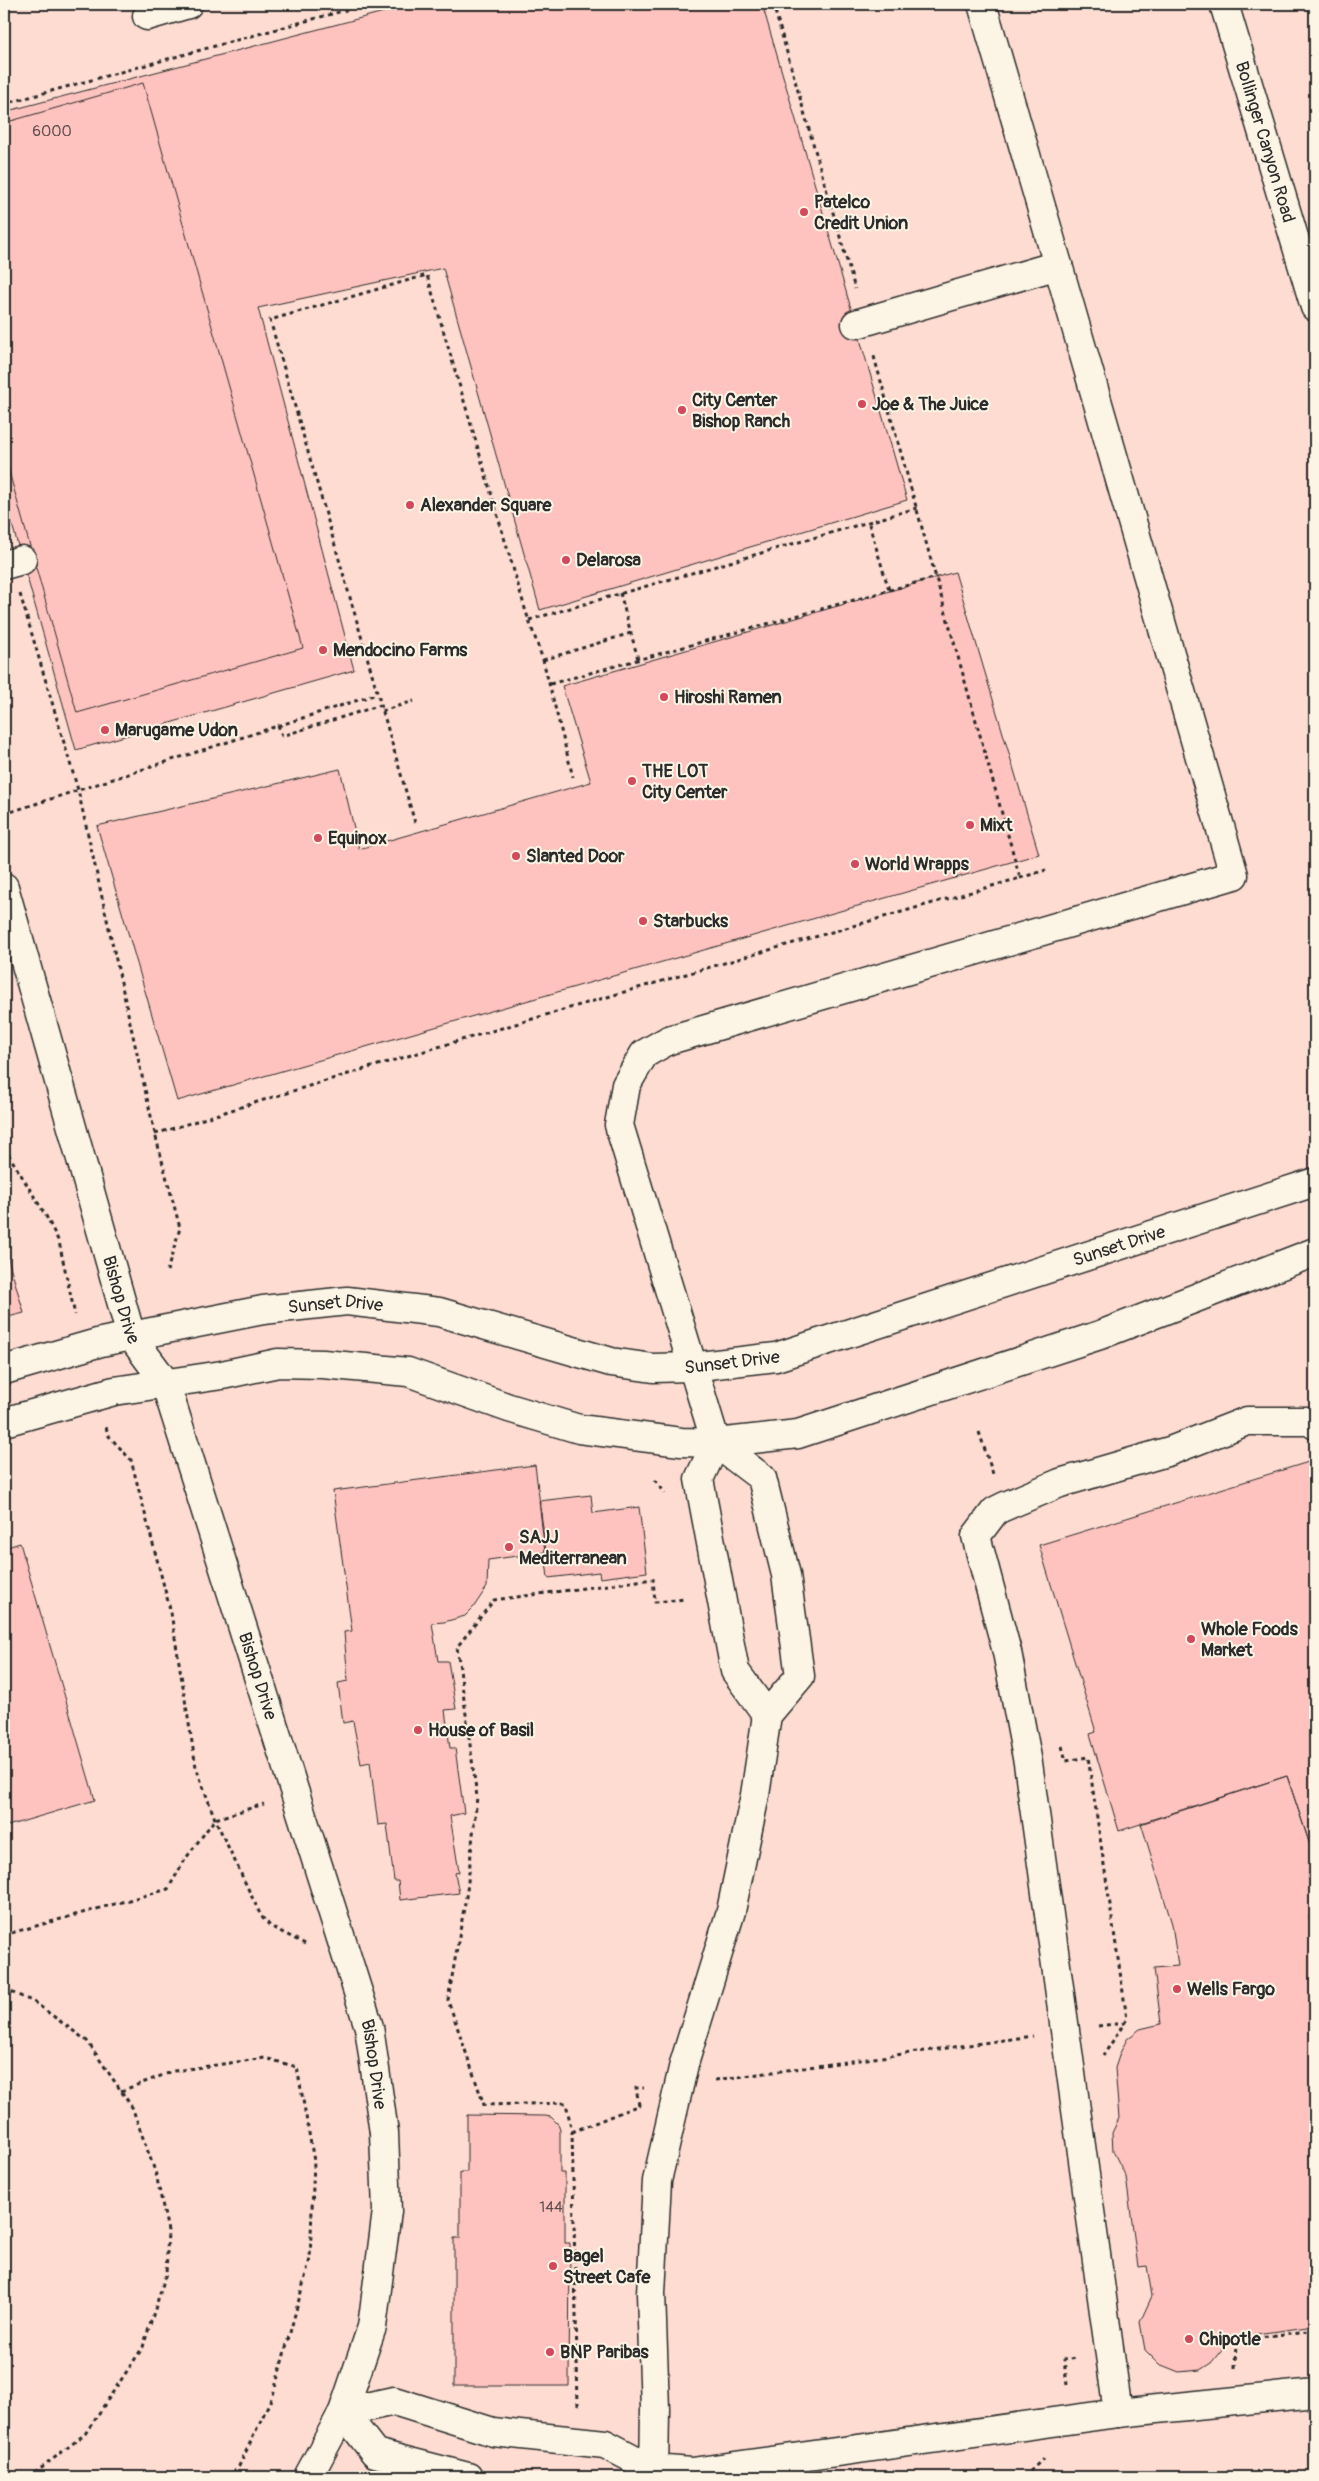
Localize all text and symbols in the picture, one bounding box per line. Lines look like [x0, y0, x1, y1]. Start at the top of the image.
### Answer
street label: Bollinger Canyon Road [1230, 59, 1300, 226]
house number: 6000 [32, 122, 72, 141]
place label: Patelco Credit Union [814, 191, 908, 235]
marker: Patelco Credit Union [798, 206, 810, 218]
place label: City Center Bishop Ranch [692, 389, 791, 433]
place label: Joe & The Juice [872, 393, 989, 416]
marker: Joe & The Juice [856, 398, 868, 410]
marker: City Center Bishop Ranch [676, 404, 688, 416]
place label: Alexander Square [420, 494, 552, 517]
marker: Alexander Square [404, 499, 416, 511]
place label: Delarosa [576, 549, 642, 572]
marker: Delarosa [560, 554, 572, 566]
place label: Mendocino Farms [333, 639, 468, 662]
marker: Mendocino Farms [317, 644, 329, 656]
place label: Hiroshi Ramen [674, 686, 782, 709]
marker: Hiroshi Ramen [658, 691, 670, 703]
place label: Marugame Udon [115, 719, 238, 742]
marker: Marugame Udon [99, 724, 111, 736]
place label: THE LOT City Center [641, 760, 728, 804]
marker: THE LOT City Center [626, 775, 638, 787]
place label: Mixt [980, 814, 1013, 837]
marker: Mixt [964, 819, 976, 831]
place label: Equinox [328, 827, 387, 850]
marker: Equinox [312, 832, 324, 844]
place label: Slanted Door [526, 845, 625, 868]
marker: Slanted Door [510, 850, 522, 862]
place label: World Wrapps [865, 853, 970, 876]
marker: World Wrapps [849, 858, 861, 870]
place label: Starbucks [653, 910, 729, 933]
marker: Starbucks [637, 915, 649, 927]
street label: Sunset Drive [1070, 1220, 1168, 1272]
street label: Bishop Drive [97, 1253, 145, 1349]
street label: Sunset Drive [287, 1290, 385, 1319]
street label: Sunset Drive [684, 1346, 781, 1379]
place label: SAJJ Mediterranean [519, 1526, 627, 1570]
marker: SAJJ Mediterranean [503, 1541, 515, 1553]
place label: Whole Foods Market [1201, 1618, 1299, 1662]
street label: Bishop Drive [233, 1629, 282, 1723]
marker: Whole Foods Market [1185, 1633, 1197, 1645]
place label: House of Basil [428, 1719, 534, 1742]
marker: House of Basil [412, 1724, 424, 1736]
place label: Wells Fargo [1187, 1978, 1275, 2001]
marker: Wells Fargo [1171, 1983, 1183, 1995]
street label: Bishop Drive [355, 2016, 392, 2111]
house number: 144 [539, 2198, 563, 2217]
place label: Bagel Street Cafe [563, 2245, 651, 2289]
marker: Bagel Street Cafe [547, 2260, 559, 2272]
place label: Chipotle [1199, 2328, 1262, 2351]
marker: Chipotle [1183, 2333, 1195, 2345]
place label: BNP Paribas [560, 2341, 650, 2364]
marker: BNP Paribas [544, 2346, 556, 2358]

